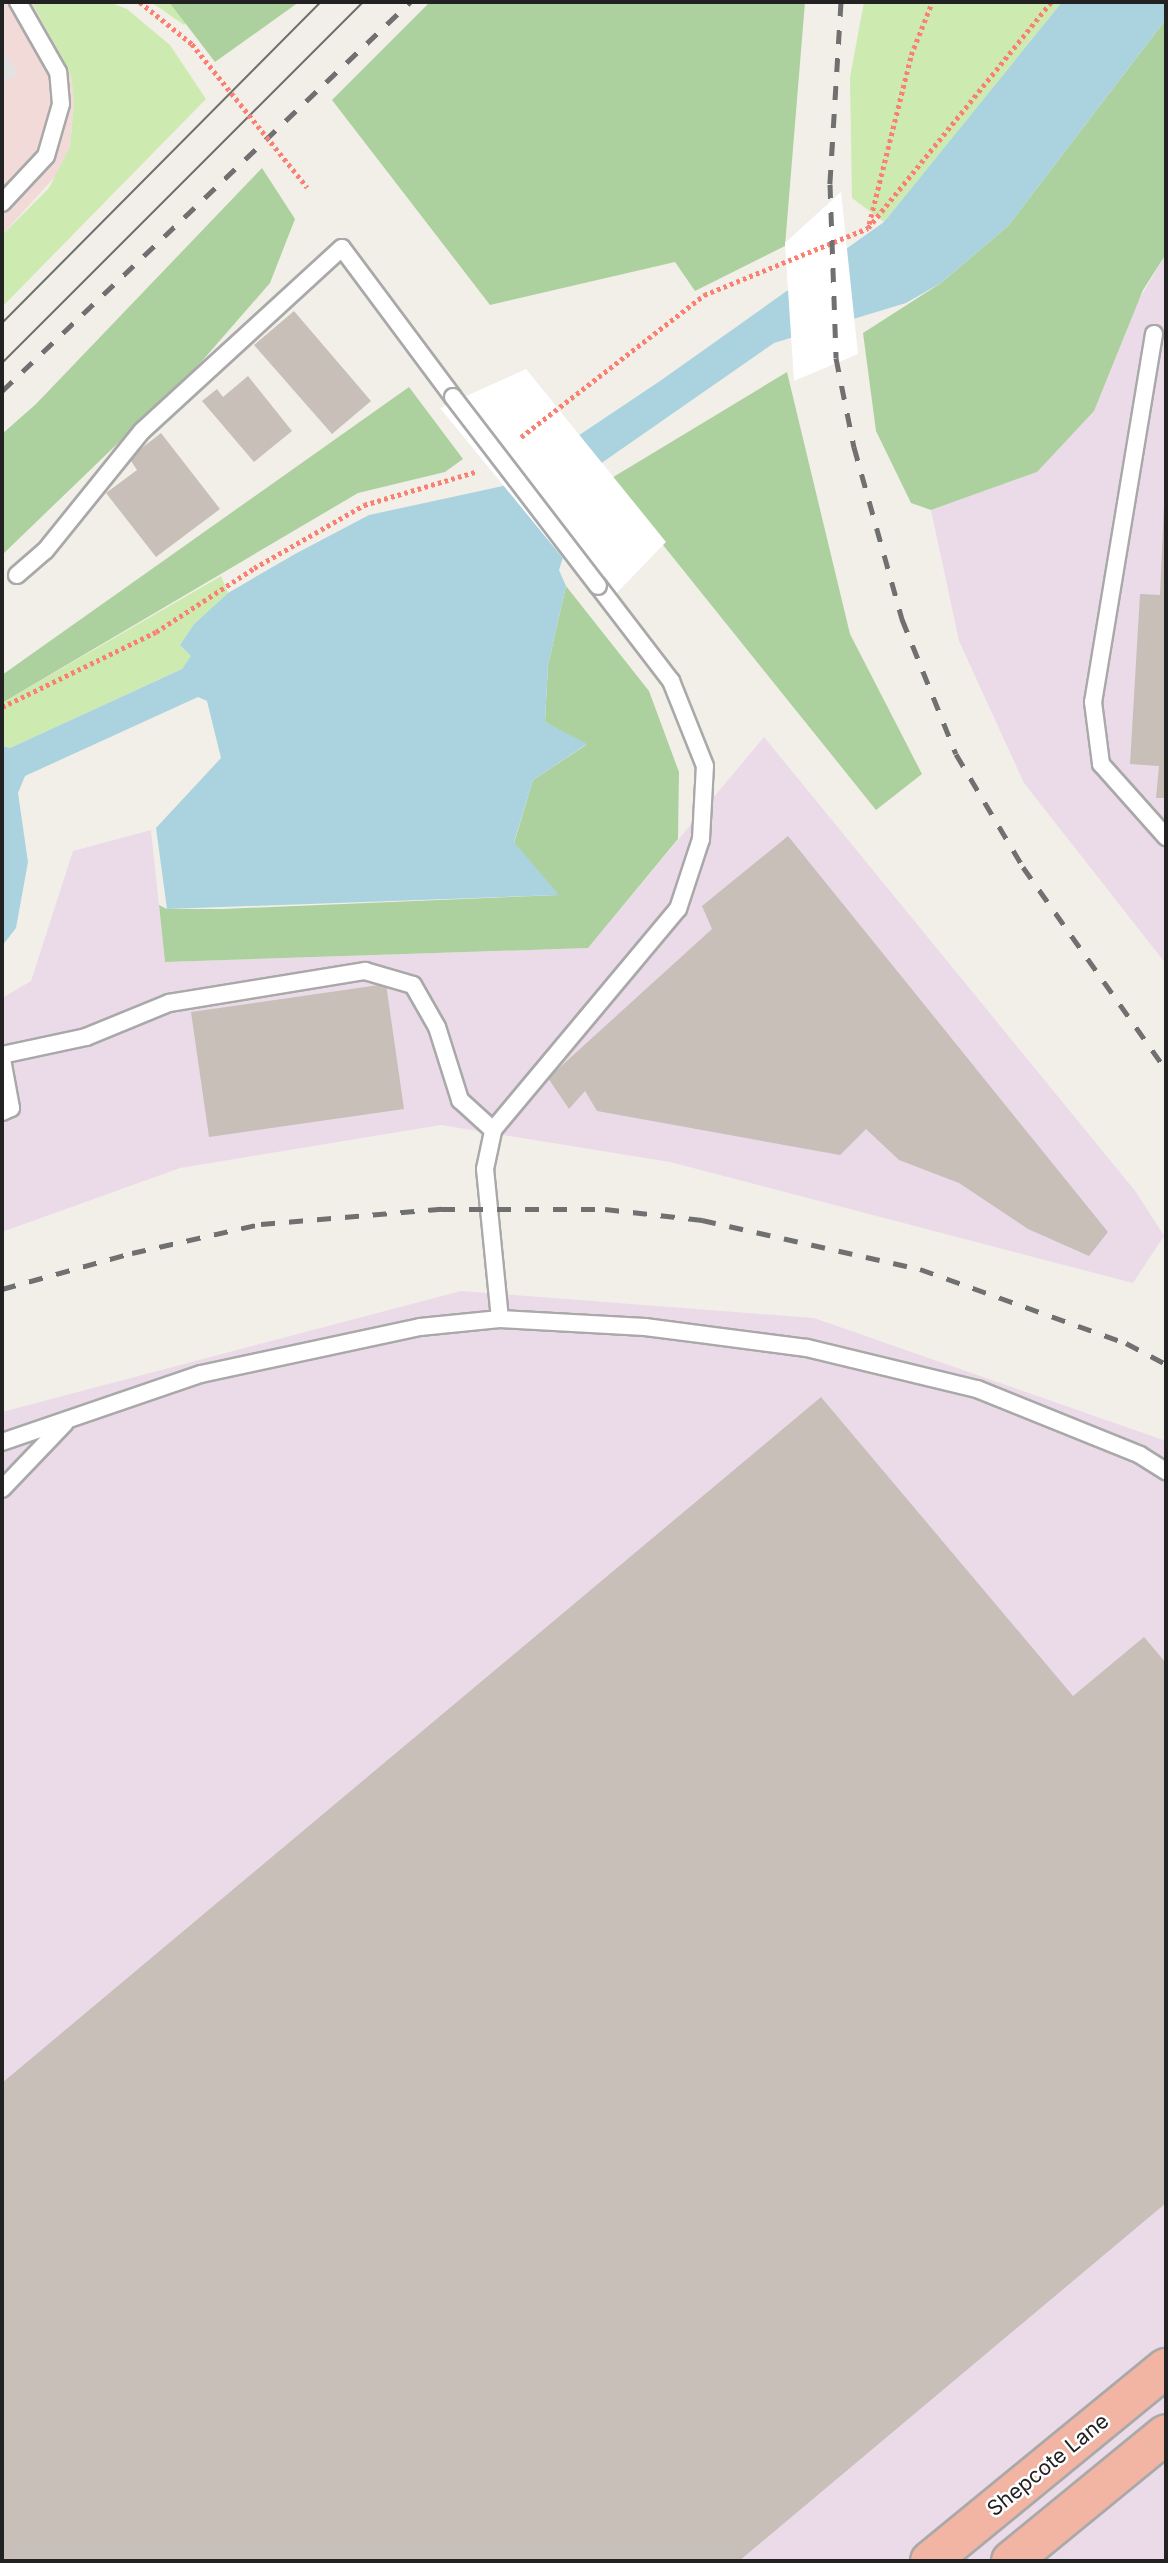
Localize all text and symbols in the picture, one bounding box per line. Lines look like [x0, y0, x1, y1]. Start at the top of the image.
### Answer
street label: Shepcote Lane [982, 2408, 1114, 2522]

